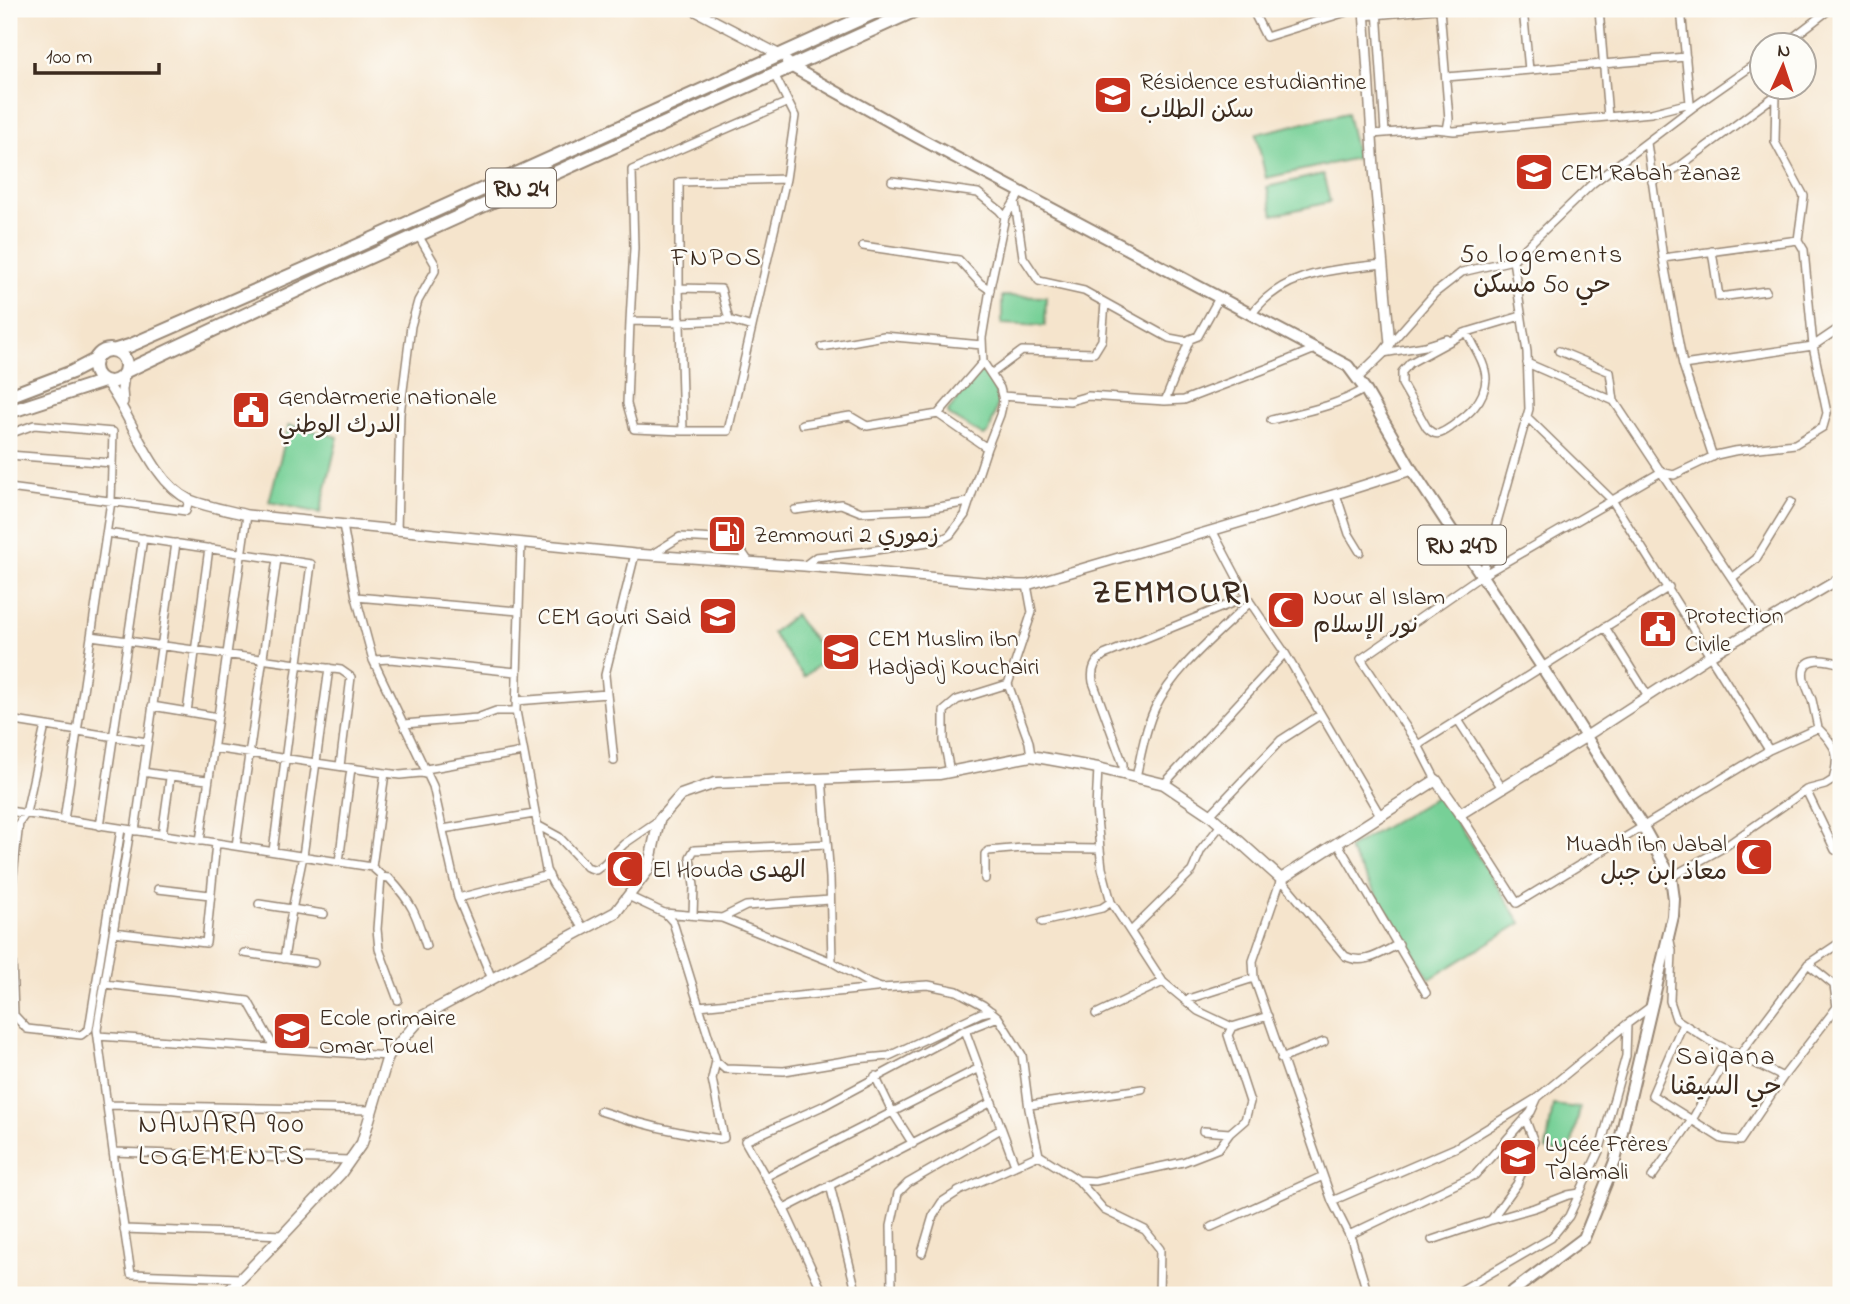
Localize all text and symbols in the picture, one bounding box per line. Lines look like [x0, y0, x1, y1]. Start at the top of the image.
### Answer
scale bar [35, 32, 159, 76]
north arrow [1748, 32, 1818, 102]
text: N [1777, 38, 1791, 65]
text: 100 m [46, 43, 92, 73]
place label: Résidence estudiantine سكن الطلاب [1140, 66, 1367, 129]
school or university icon: Résidence estudiantine سكن الطلاب [1092, 74, 1134, 116]
school or university icon: CEM Rabah Zanaz [1513, 151, 1555, 193]
place label: CEM Rabah Zanaz [1561, 157, 1741, 192]
road number: RN 24 [486, 168, 556, 208]
district label: 50 logements حي 50 مسكن [1460, 237, 1624, 306]
district label: FNPOS [670, 240, 763, 278]
place label: Gendarmerie nationale الدرك الوطني [278, 381, 497, 445]
public building icon: Gendarmerie nationale الدرك الوطني [230, 389, 272, 431]
fuel station icon: Zemmouri 2 زموري [706, 513, 748, 555]
place label: Zemmouri 2 زموري [754, 519, 939, 554]
road number: RN 24D [1418, 526, 1506, 565]
district label: ZEMMOURI [1093, 571, 1251, 618]
place label: Nour al Islam نور الإسلام [1313, 581, 1445, 644]
mosque icon: Nour al Islam نور الإسلام [1265, 589, 1307, 631]
school or university icon: CEM Gouri Said [697, 595, 739, 637]
place label: Protection Civile [1685, 600, 1784, 663]
place label: CEM Gouri Said [538, 601, 691, 636]
public building icon: Protection Civile [1637, 608, 1679, 650]
place label: CEM Muslim ibn Hadjadj Kouchairi [868, 623, 1039, 686]
school or university icon: CEM Muslim ibn Hadjadj Kouchairi [820, 631, 862, 673]
place label: Muadh ibn Jabal معاذ ابن جبل [1566, 828, 1727, 891]
mosque icon: Muadh ibn Jabal معاذ ابن جبل [1733, 836, 1775, 878]
mosque icon: El Houda الهدى [604, 848, 646, 890]
place label: El Houda الهدى [652, 854, 806, 889]
place label: Ecole primaire Omar Touel [319, 1002, 456, 1065]
school or university icon: Ecole primaire Omar Touel [271, 1010, 313, 1052]
district label: Saiqana حي السيقنا [1670, 1039, 1782, 1108]
district label: NAWARA 900 LOGEMENTS [138, 1105, 306, 1178]
place label: Lycée Frères Talamali [1545, 1128, 1668, 1191]
school or university icon: Lycée Frères Talamali [1497, 1136, 1539, 1178]

